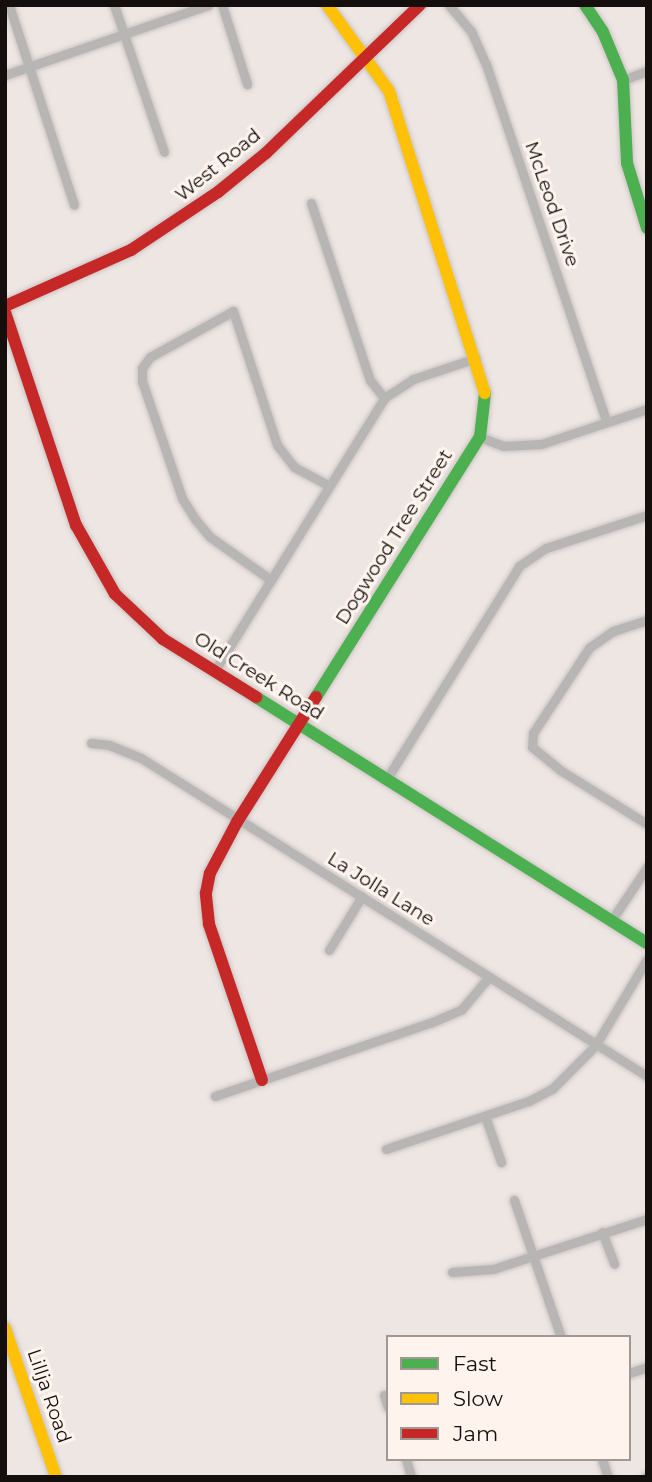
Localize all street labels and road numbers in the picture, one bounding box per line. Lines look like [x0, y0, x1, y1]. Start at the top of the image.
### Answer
street label: West Road [171, 124, 265, 206]
street label: McLeod Drive [520, 138, 584, 270]
street label: Dogwood Tree Street [331, 445, 457, 629]
street label: Old Creek Road [190, 627, 328, 725]
street label: La Jolla Lane [323, 847, 439, 931]
street label: Lillja Road [22, 1346, 76, 1446]

